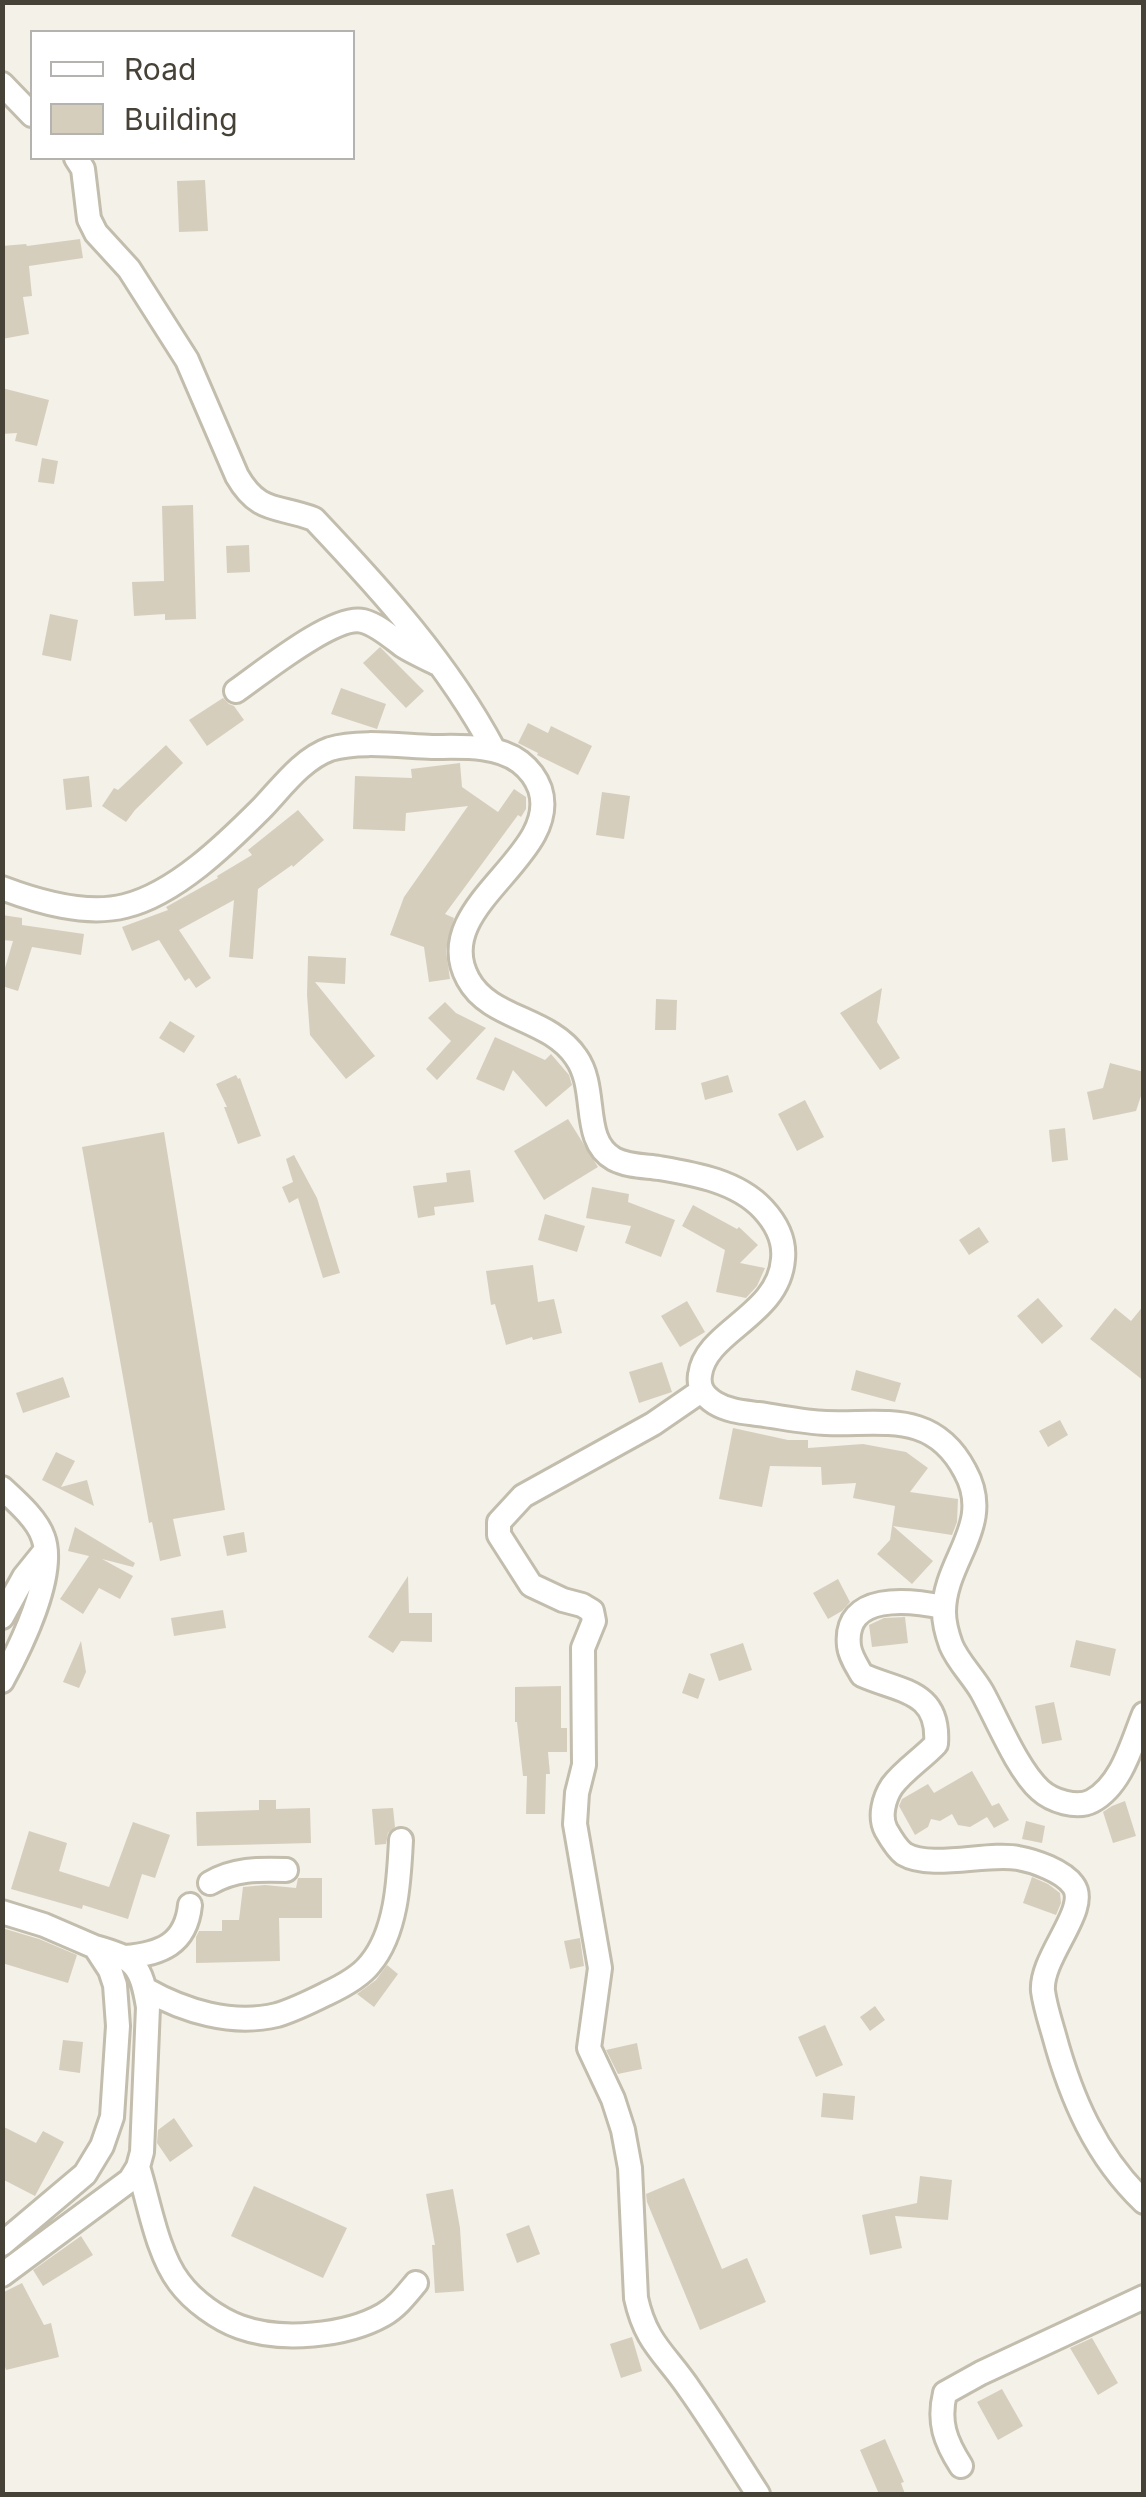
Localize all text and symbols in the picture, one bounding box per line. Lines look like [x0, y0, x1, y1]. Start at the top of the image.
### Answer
legend [30, 30, 355, 160]
text: Road [124, 51, 196, 87]
text: Building [124, 101, 238, 137]

